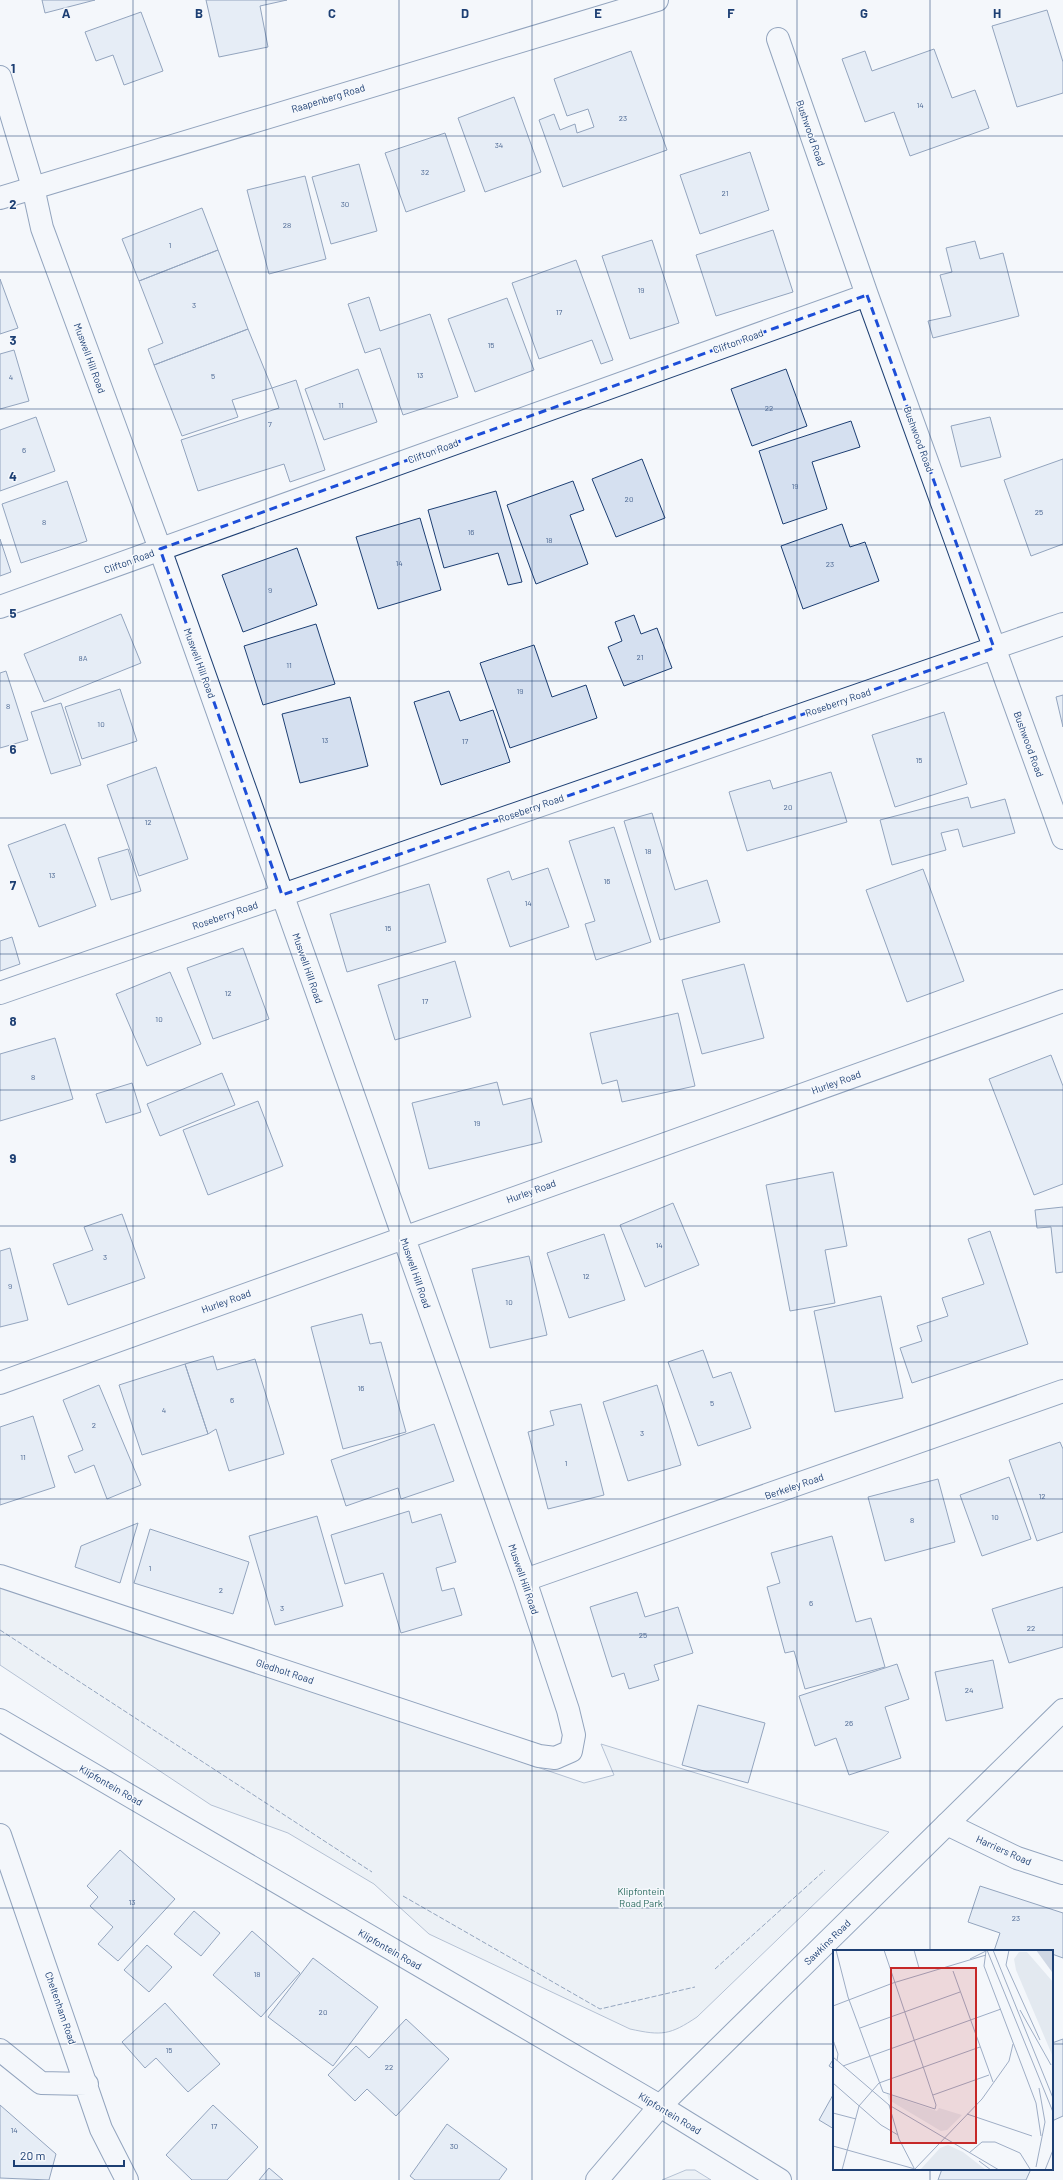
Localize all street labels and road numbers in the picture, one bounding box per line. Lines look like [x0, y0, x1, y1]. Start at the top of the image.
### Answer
street label: Raapenberg Road [290, 81, 366, 115]
street label: Bushwood Road [794, 98, 828, 168]
street label: Muswell Hill Road [72, 321, 108, 395]
street label: Clifton Road [711, 326, 765, 356]
street label: Bushwood Road [902, 404, 936, 474]
street label: Clifton Road [406, 436, 460, 466]
street label: Clifton Road [102, 546, 156, 576]
street label: Muswell Hill Road [182, 626, 218, 700]
street label: Roseberry Road [804, 685, 872, 719]
street label: Bushwood Road [1012, 709, 1046, 779]
street label: Roseberry Road [497, 791, 565, 825]
street label: Roseberry Road [191, 898, 259, 932]
street label: Muswell Hill Road [290, 931, 326, 1005]
street label: Hurley Road [810, 1068, 862, 1096]
street label: Hurley Road [505, 1177, 557, 1205]
street label: Muswell Hill Road [398, 1236, 434, 1310]
street label: Hurley Road [200, 1287, 252, 1315]
street label: Berkeley Road [763, 1470, 825, 1502]
street label: Muswell Hill Road [506, 1542, 542, 1616]
street label: Gledholt Road [255, 1656, 315, 1686]
street label: Klipfontein Road [77, 1762, 145, 1808]
street label: Harriers Road [974, 1832, 1034, 1868]
street label: Sawkins Road [801, 1917, 853, 1967]
street label: Klipfontein Road [356, 1926, 424, 1972]
street label: Cheltenham Road [43, 1970, 79, 2046]
street label: Klipfontein Road [636, 2090, 704, 2136]

